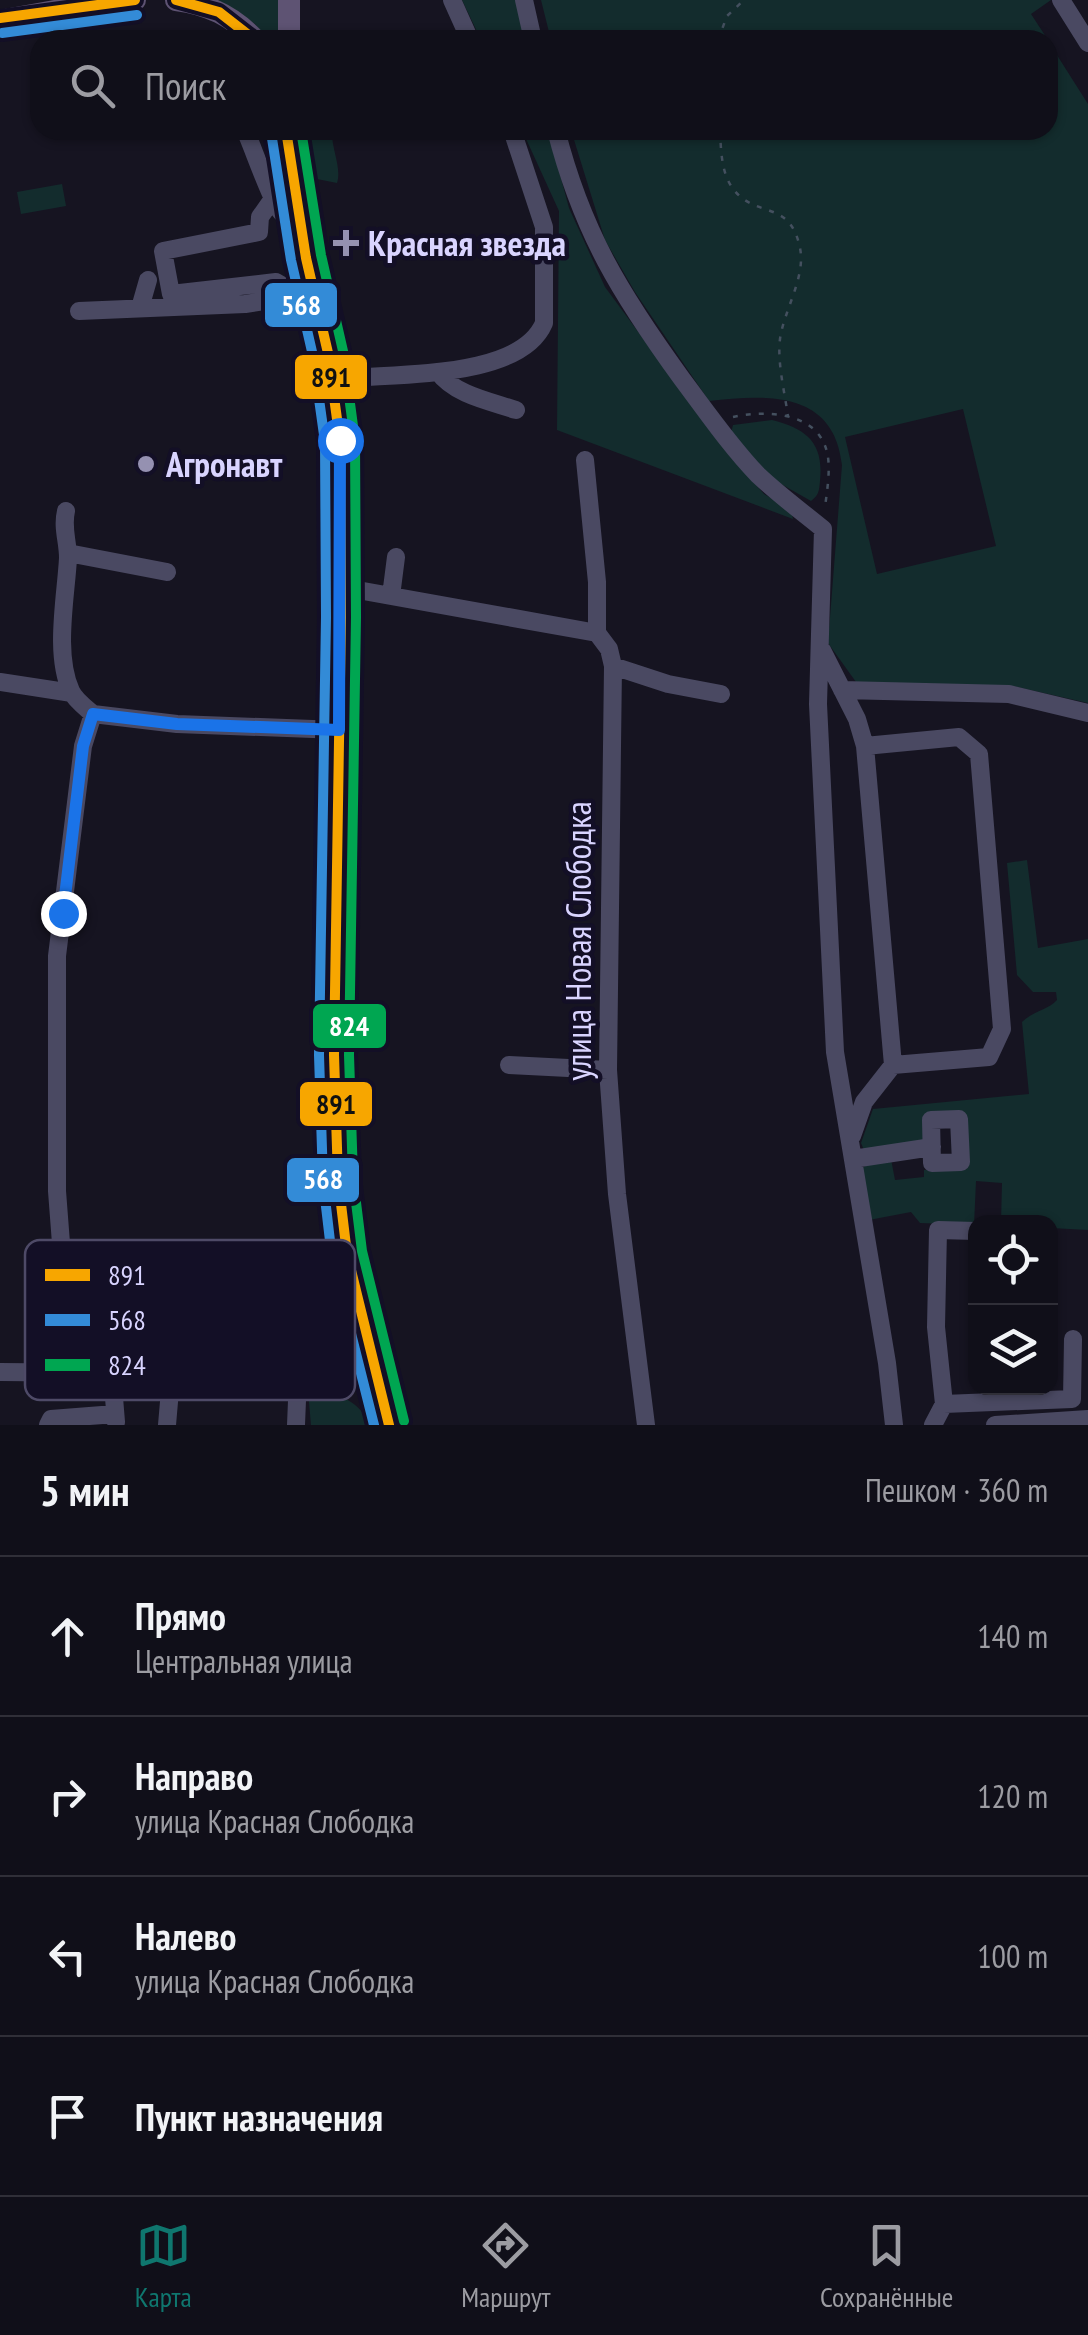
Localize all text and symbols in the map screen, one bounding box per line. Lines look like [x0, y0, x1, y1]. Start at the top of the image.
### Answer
search box [30, 30, 1058, 140]
icon: search [65, 58, 120, 113]
text: Поиск [145, 61, 226, 110]
place label: Красная звезда [368, 220, 566, 266]
marker: Красная звезда [333, 230, 359, 256]
line badge: 568 [263, 281, 339, 329]
text: 568 [281, 286, 321, 323]
line badge: 891 [293, 353, 369, 401]
text: 891 [311, 358, 351, 395]
route start [318, 418, 364, 464]
place label: Агронавт [165, 441, 283, 487]
marker: Агронавт [135, 453, 157, 475]
street label: улица Новая Слободка [555, 801, 601, 1081]
route end [41, 891, 87, 937]
line badge: 824 [311, 1002, 388, 1050]
text: 824 [329, 1007, 370, 1044]
line badge: 891 [298, 1080, 374, 1128]
text: 891 [316, 1085, 356, 1122]
line badge: 568 [285, 1156, 361, 1204]
text: 568 [303, 1160, 343, 1197]
map controls [968, 1215, 1058, 1395]
button: locate [968, 1215, 1058, 1305]
legend [25, 1240, 355, 1400]
text: 891 [108, 1256, 146, 1293]
text: 568 [108, 1301, 146, 1338]
button: layers [968, 1305, 1058, 1395]
text: 824 [108, 1346, 146, 1383]
text: 5 мин [40, 1463, 130, 1518]
text: Пешком · 360 m [865, 1469, 1048, 1511]
text: Прямо [135, 1591, 226, 1640]
icon: ahead [40, 1609, 95, 1664]
text: 140 m [977, 1615, 1048, 1657]
text: Центральная улица [135, 1640, 353, 1682]
text: Направо [135, 1751, 253, 1800]
icon: right [40, 1769, 95, 1824]
text: 120 m [977, 1775, 1048, 1817]
text: улица Красная Слободка [135, 1800, 414, 1842]
text: Налево [135, 1911, 236, 1960]
icon: left [40, 1929, 95, 1984]
text: 100 m [977, 1935, 1048, 1977]
text: улица Красная Слободка [135, 1960, 414, 2002]
icon: arrive [40, 2089, 95, 2144]
text: Пункт назначения [135, 2092, 383, 2141]
tab: Карта [135, 2218, 192, 2315]
tab: Маршрут [461, 2218, 551, 2315]
tab: Сохранённые [820, 2218, 953, 2315]

